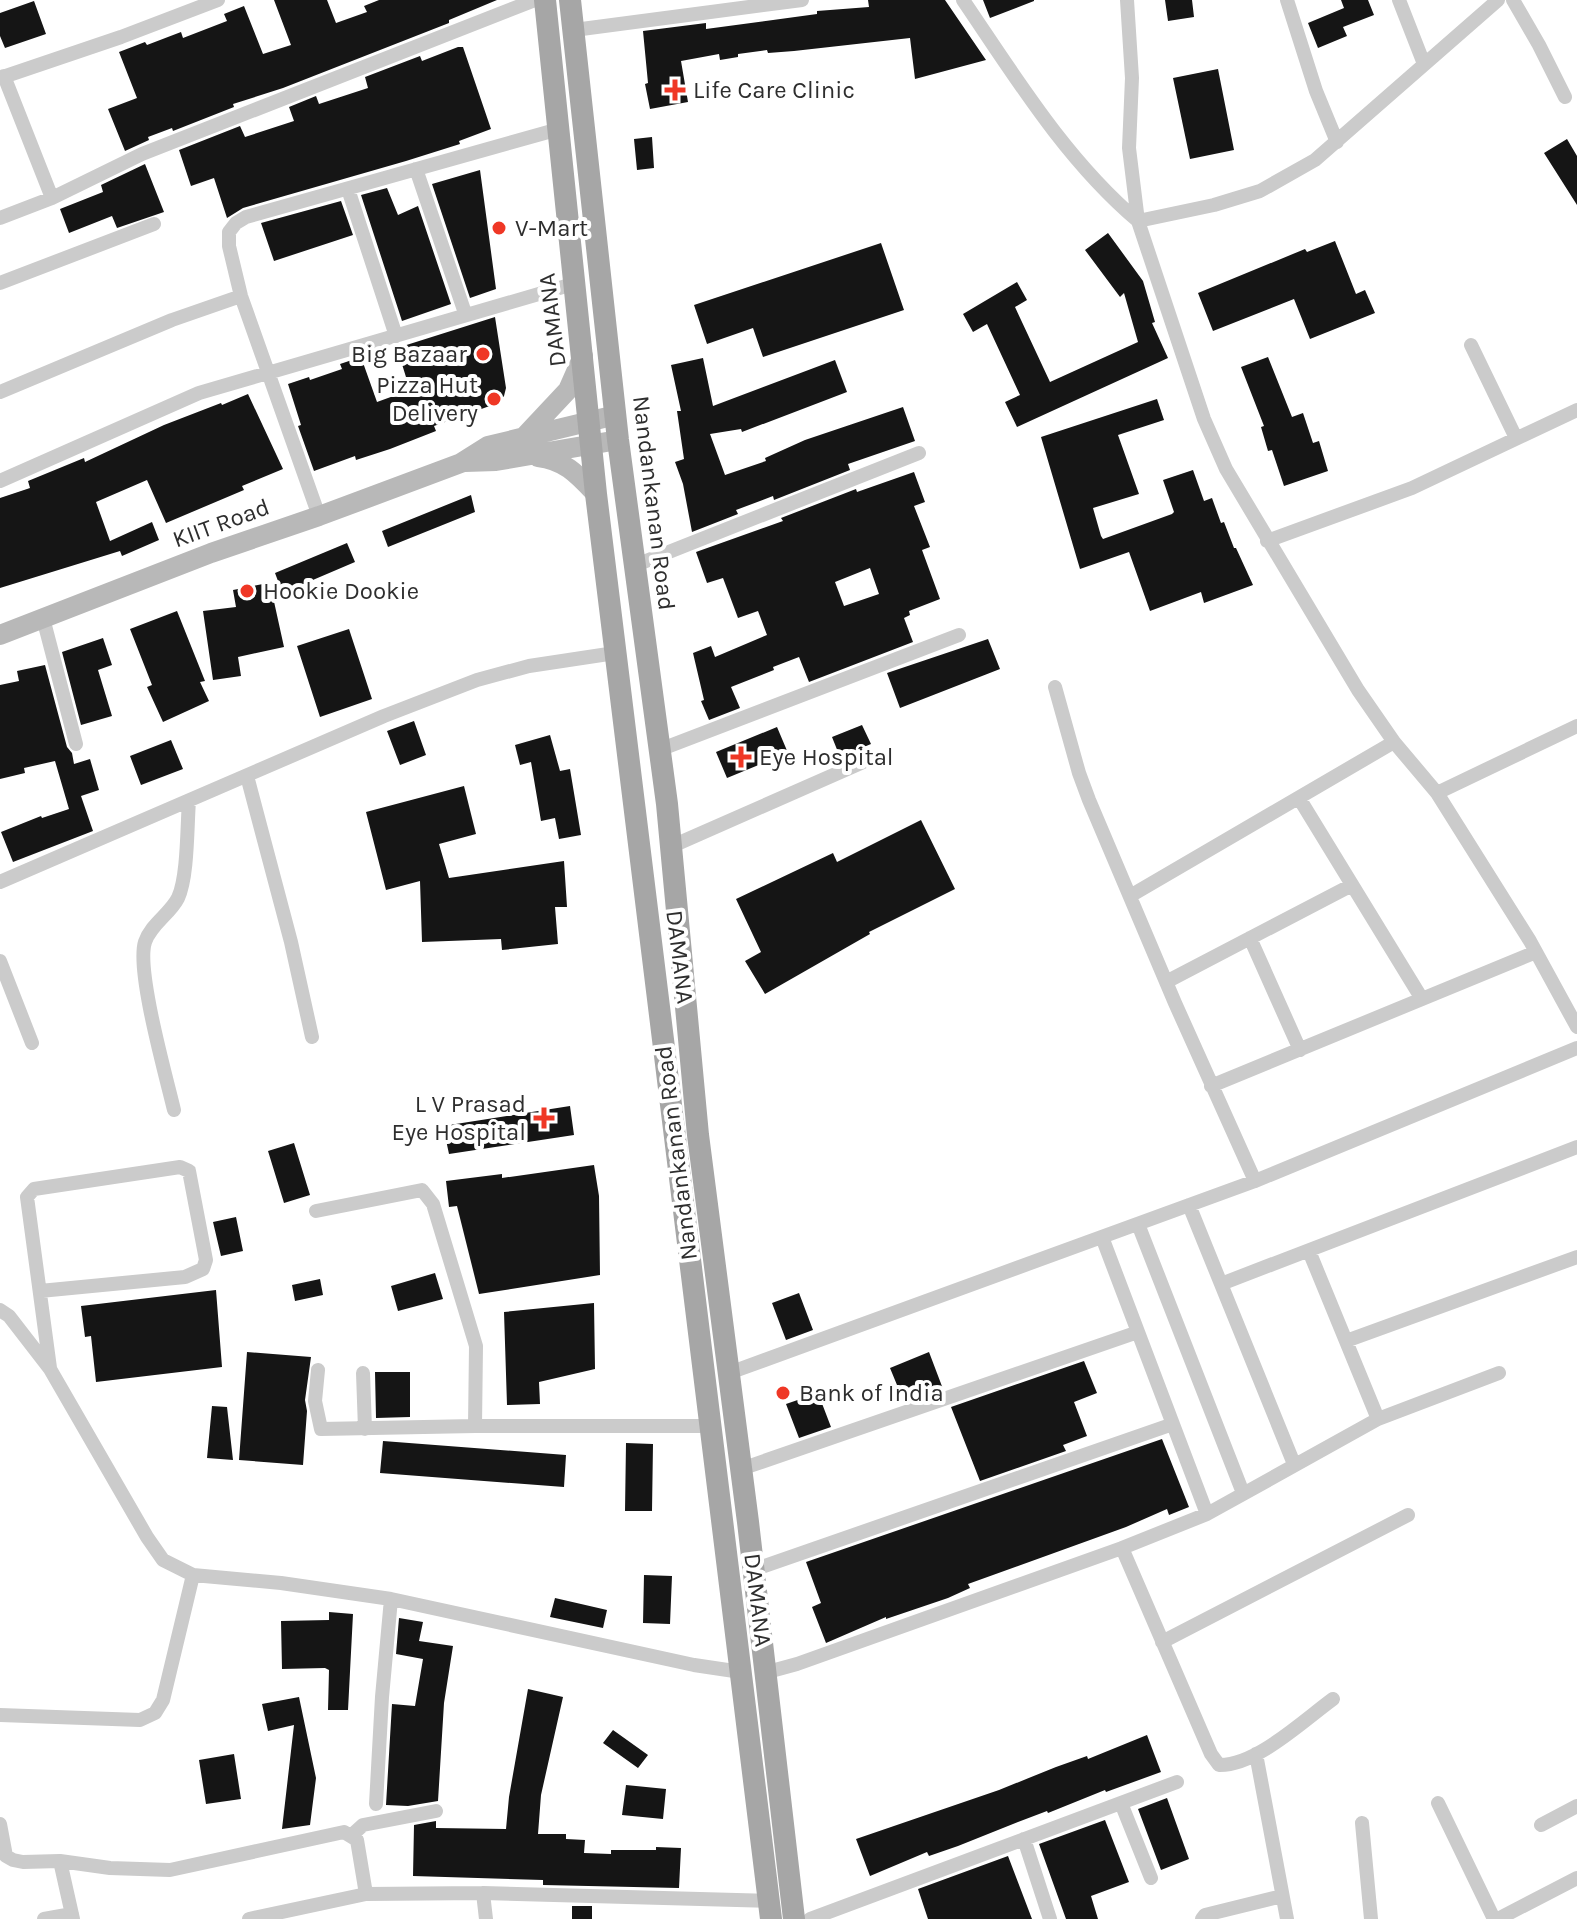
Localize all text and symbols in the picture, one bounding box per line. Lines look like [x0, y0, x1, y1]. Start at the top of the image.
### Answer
place label: Life Care Clinic [693, 76, 855, 104]
marker: Life Care Clinic [664, 79, 686, 101]
place label: V-Mart [515, 214, 588, 242]
marker: V-Mart [490, 219, 508, 237]
street label: DAMANA [532, 271, 572, 368]
place label: Big Bazaar [351, 340, 467, 368]
marker: Big Bazaar [474, 345, 492, 363]
place label: Pizza Hut Delivery [376, 371, 478, 427]
marker: Pizza Hut Delivery [485, 390, 503, 408]
street label: Nandankanan Road [627, 394, 681, 612]
street label: KIIT Road [169, 493, 273, 553]
place label: Hookie Dookie [263, 577, 419, 605]
marker: Hookie Dookie [238, 582, 256, 600]
place label: Eye Hospital [759, 743, 894, 771]
marker: Eye Hospital [730, 746, 752, 768]
street label: DAMANA [660, 909, 700, 1006]
street label: Nandankanan Road [649, 1044, 703, 1262]
place label: L V Prasad Eye Hospital [391, 1090, 526, 1146]
marker: L V Prasad Eye Hospital [533, 1107, 555, 1129]
place label: Bank of India [799, 1379, 944, 1407]
marker: Bank of India [774, 1384, 792, 1402]
street label: DAMANA [738, 1552, 778, 1649]

